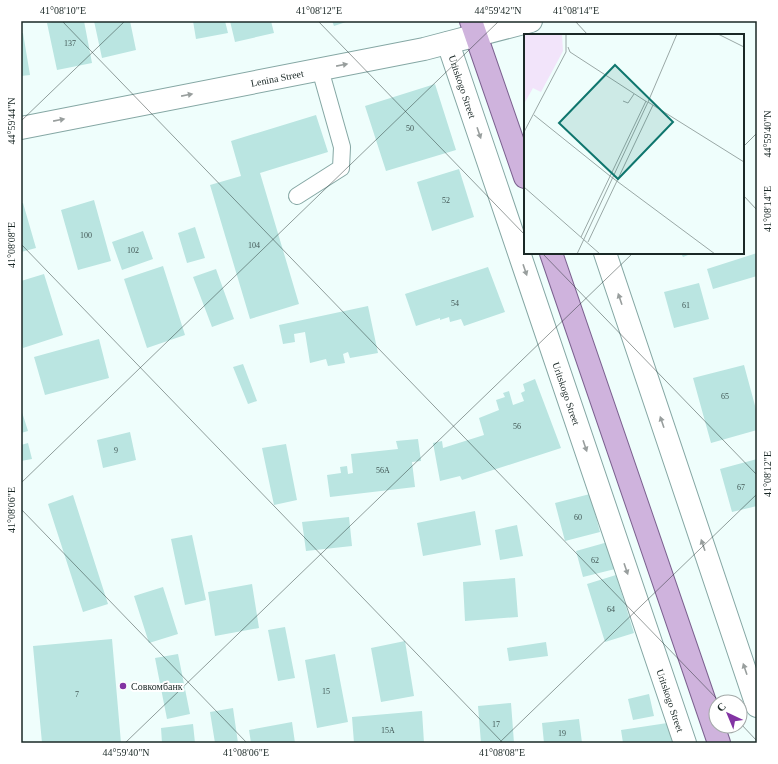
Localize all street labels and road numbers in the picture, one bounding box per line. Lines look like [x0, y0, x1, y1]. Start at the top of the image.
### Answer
street label: Uritskogo Street [446, 54, 478, 120]
street label: Lenina Street [250, 68, 305, 89]
street label: Uritskogo Street [550, 361, 582, 427]
street label: Uritskogo Street [654, 668, 686, 734]

